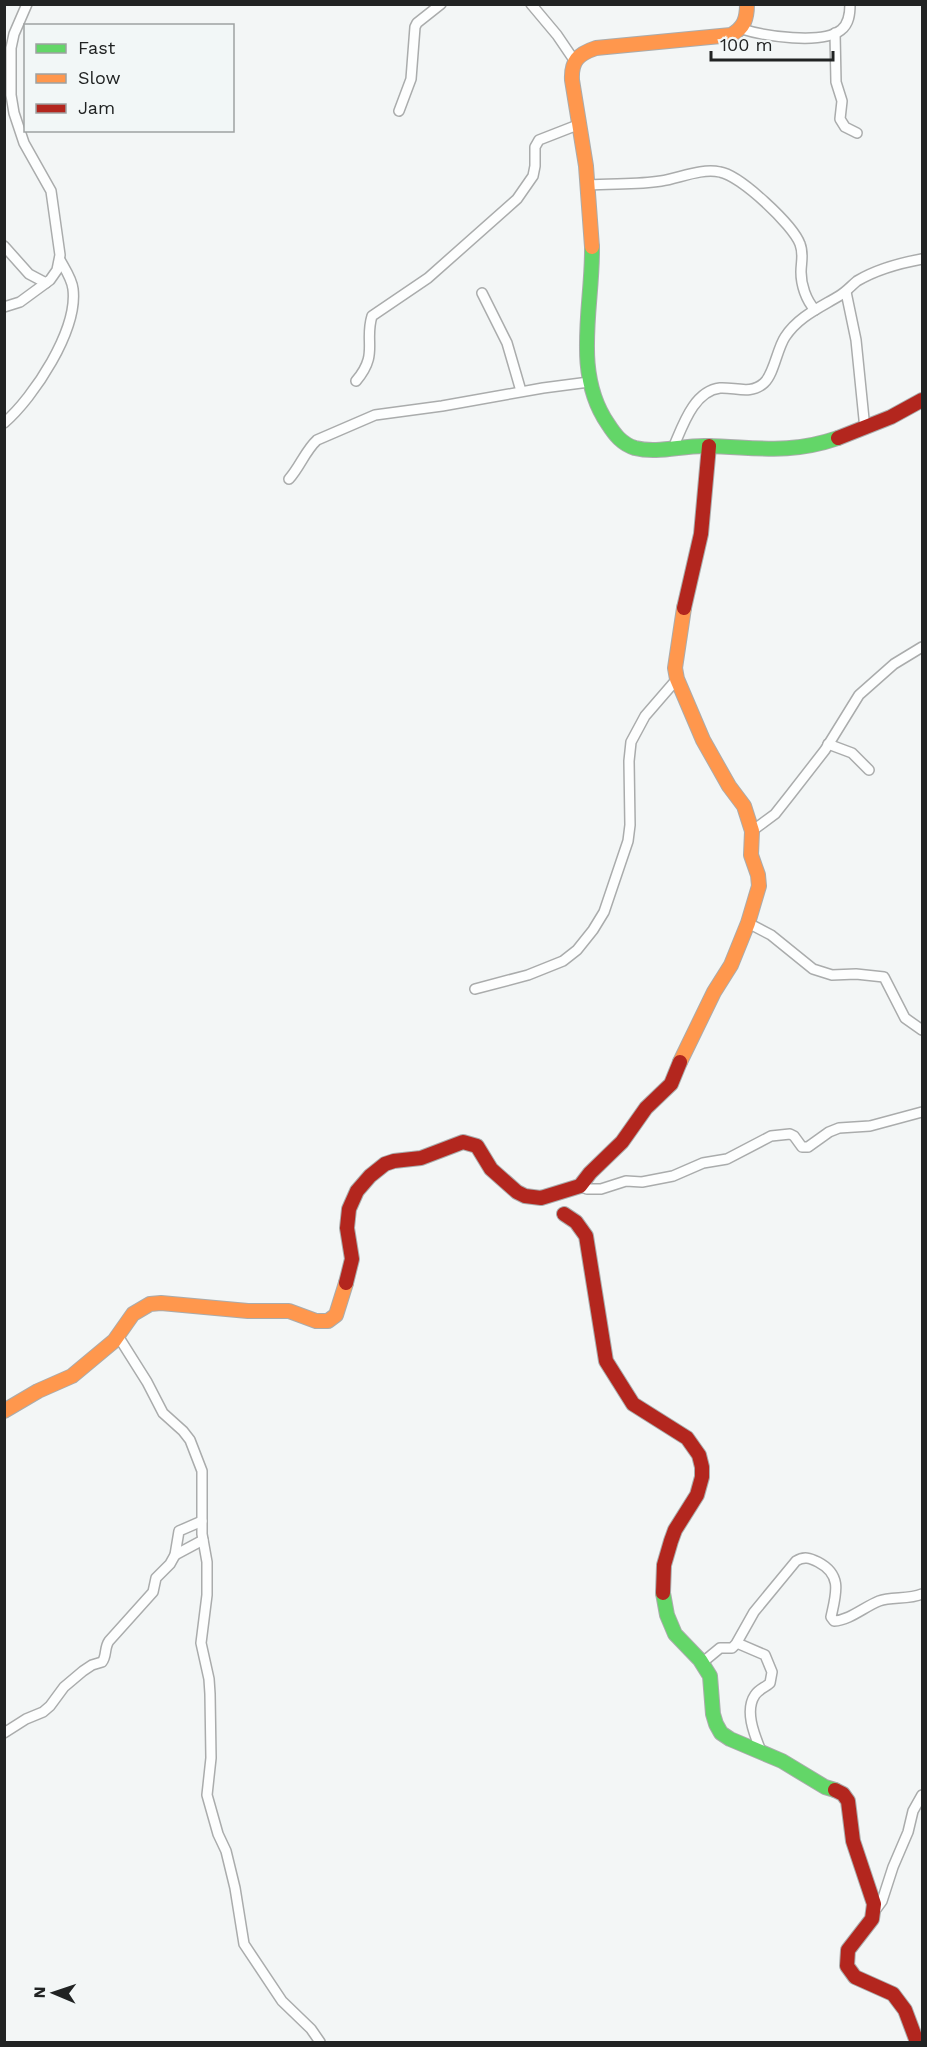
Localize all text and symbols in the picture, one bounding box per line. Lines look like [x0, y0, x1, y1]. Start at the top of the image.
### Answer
legend [24, 24, 234, 132]
scale bar [711, 24, 832, 62]
text: 100 m [720, 34, 773, 55]
text: Fast [78, 37, 116, 58]
text: Slow [78, 67, 121, 88]
text: Jam [78, 97, 115, 118]
north arrow [24, 1963, 84, 2023]
text: N [30, 1986, 49, 1999]

